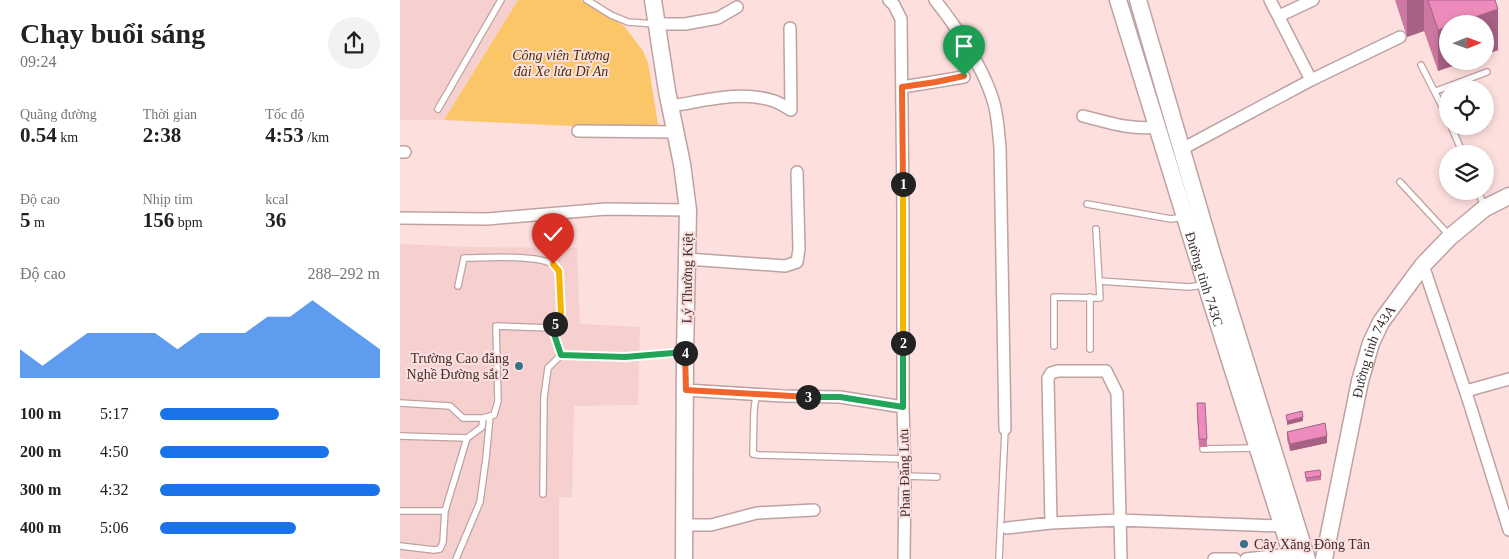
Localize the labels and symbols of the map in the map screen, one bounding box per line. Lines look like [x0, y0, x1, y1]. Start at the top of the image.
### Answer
north arrow [1439, 15, 1494, 70]
pin [943, 25, 985, 76]
park label: Công viên Tượng đài Xe lửa Dĩ An [512, 48, 610, 79]
pin: 1 [890, 172, 916, 196]
pin [532, 213, 574, 264]
street label: Đường tỉnh 743C [1182, 230, 1226, 328]
street label: Lý Thường Kiệt [679, 232, 696, 324]
street label: Đường tỉnh 743A [1350, 302, 1399, 399]
pin: 5 [542, 312, 568, 336]
pin: 2 [890, 330, 916, 356]
pin: 4 [672, 340, 698, 366]
place label: Trường Cao đẳng Nghề Đường sắt 2 [407, 351, 509, 382]
marker: Trường Cao đẳng Nghề Đường sắt 2 [513, 360, 525, 372]
pin: 3 [796, 384, 820, 410]
street label: Phan Đăng Lưu [896, 429, 913, 517]
place label: Cây Xăng Đông Tân [1254, 537, 1370, 552]
marker: Cây Xăng Đông Tân [1238, 538, 1250, 550]

